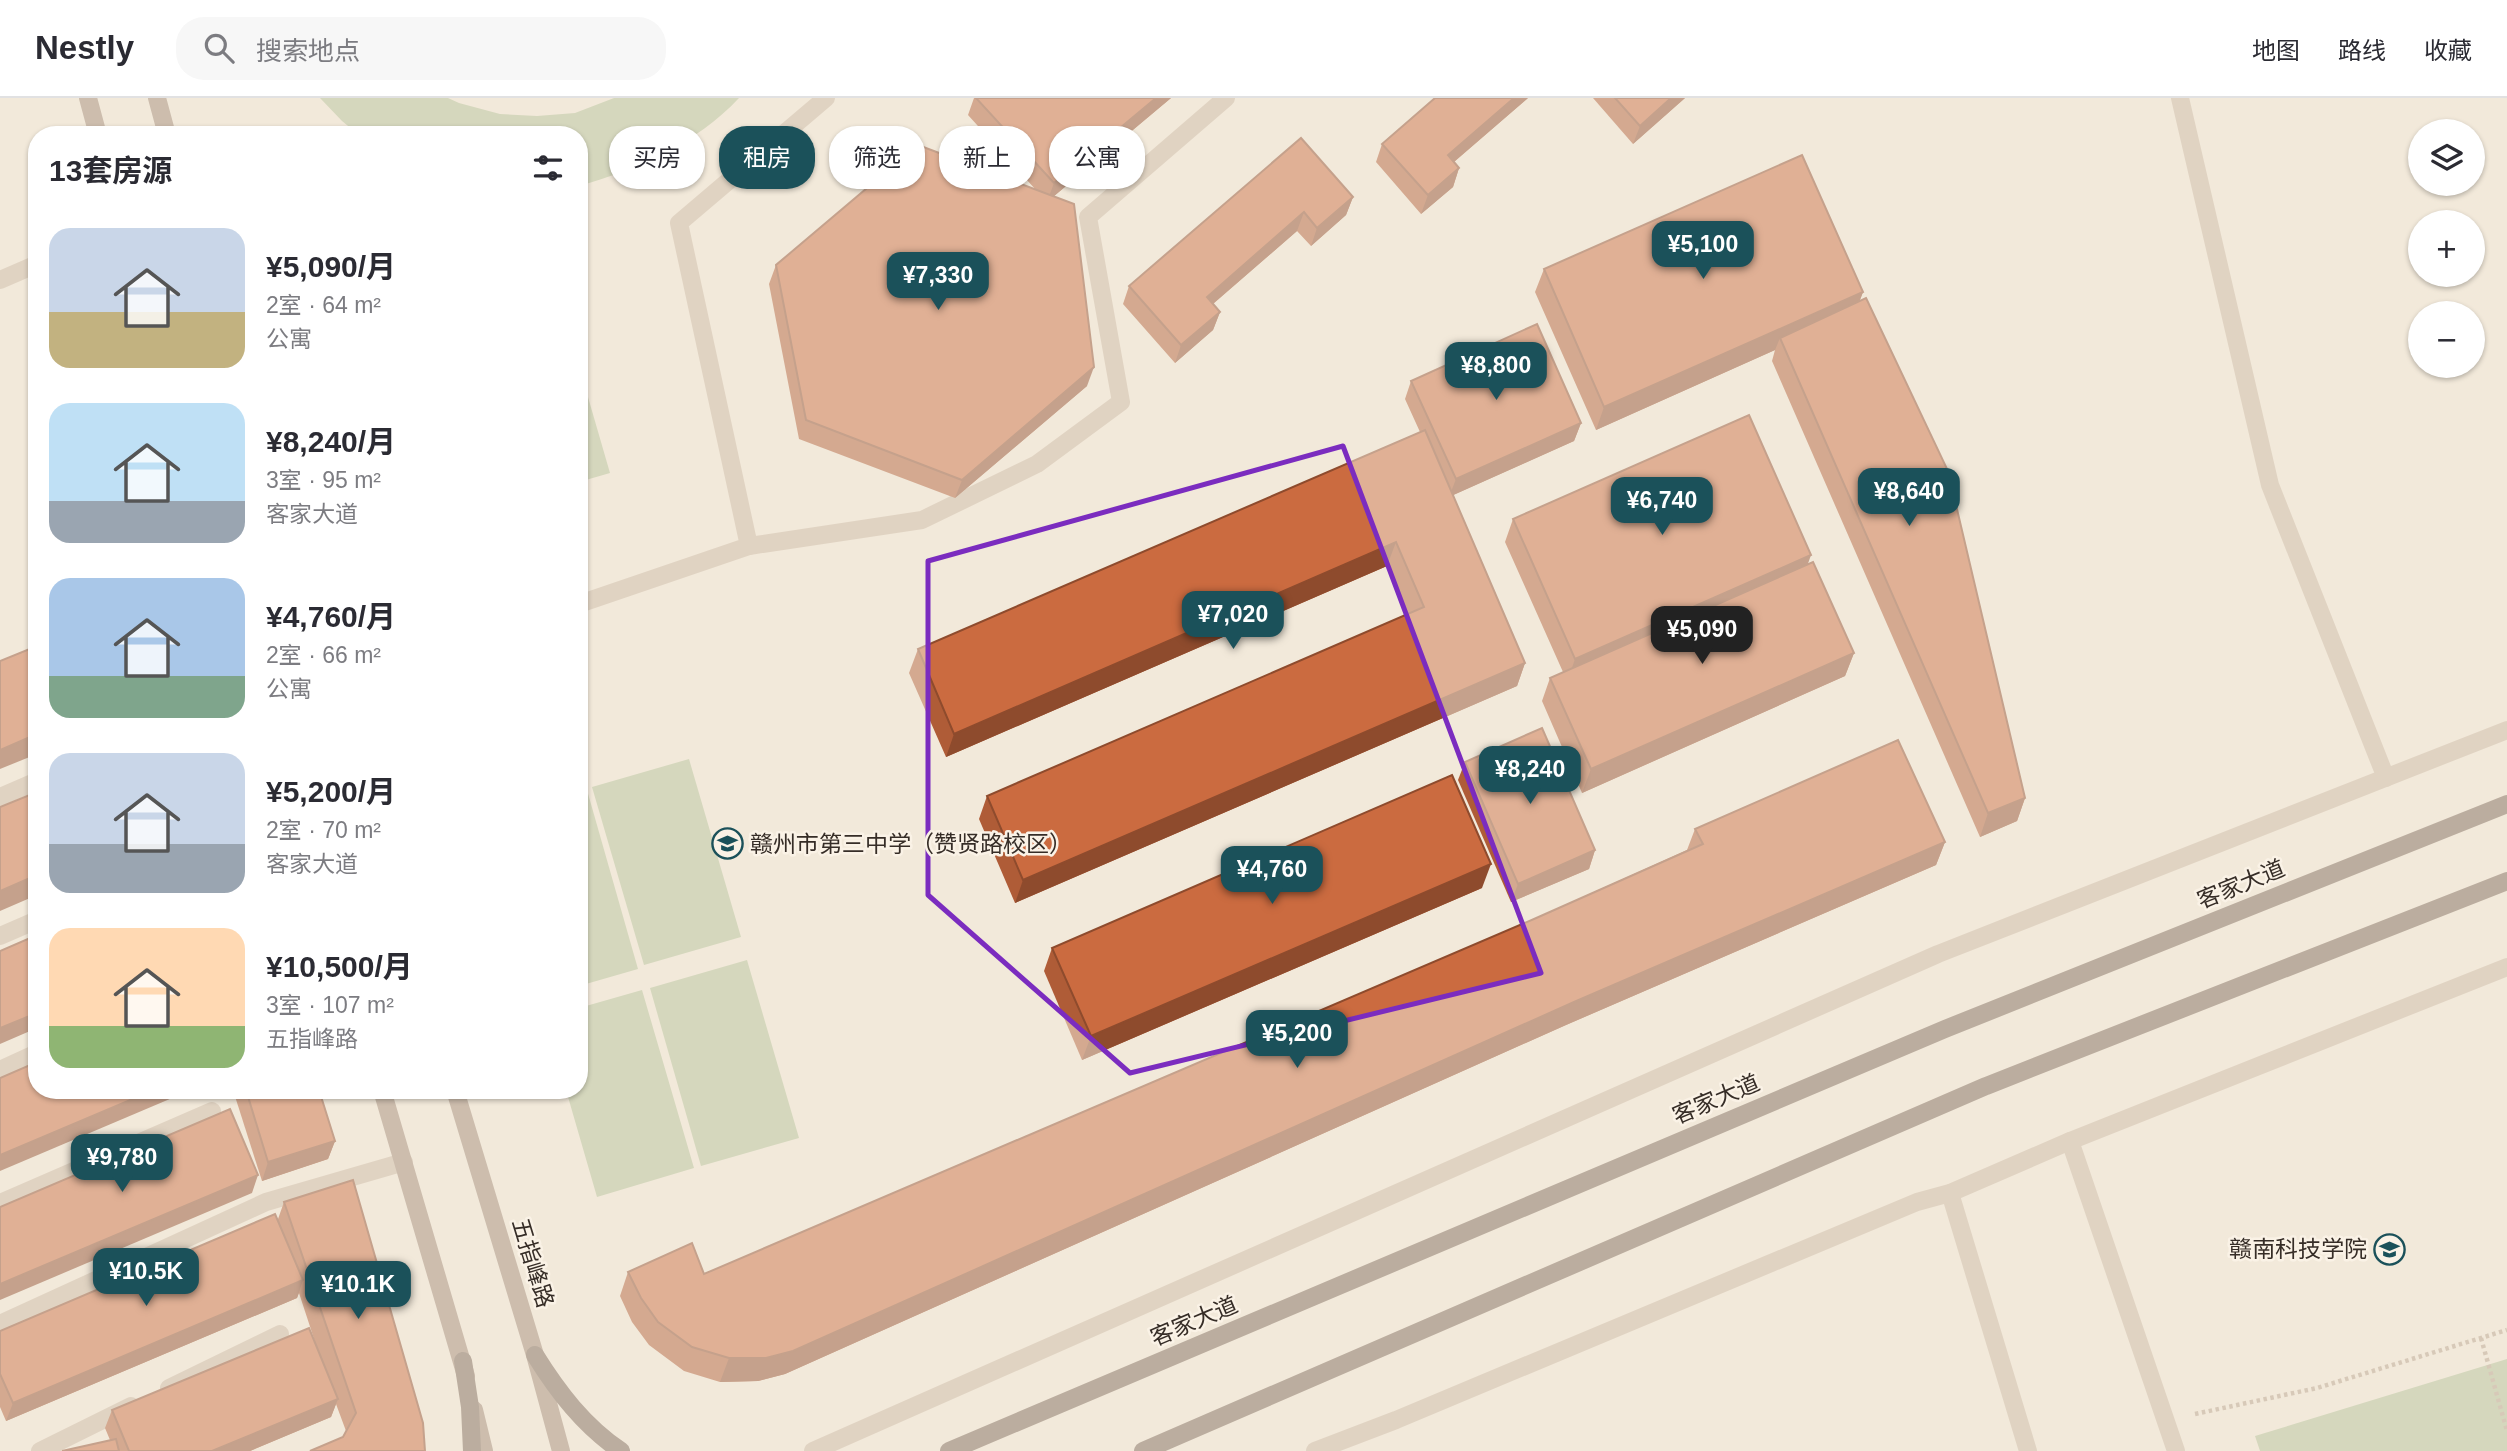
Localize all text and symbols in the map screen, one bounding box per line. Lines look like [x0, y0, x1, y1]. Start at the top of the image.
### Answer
search box [176, 17, 666, 80]
text: Nestly [35, 29, 134, 66]
icon: search [200, 29, 238, 67]
text: 搜索地点 [256, 36, 360, 66]
text: 地图 [2252, 37, 2300, 64]
text: 路线 [2338, 37, 2386, 64]
text: 收藏 [2424, 37, 2472, 64]
map controls [2408, 119, 2485, 378]
button: layers [2408, 119, 2485, 196]
chip: 买房 [609, 126, 705, 189]
chip: 租房 [719, 126, 815, 189]
chip: 筛选 [829, 126, 925, 189]
chip: 新上 [939, 126, 1035, 189]
chip: 公寓 [1049, 126, 1145, 189]
icon: filters [529, 149, 567, 187]
text: 13套房源 [49, 154, 172, 187]
button: + [2408, 210, 2485, 287]
pin: ¥5,100 [1646, 222, 1760, 281]
text: ¥5,100 [1668, 231, 1738, 257]
text: ¥5,090/月 [266, 250, 396, 283]
pin: ¥7,330 [881, 252, 995, 312]
icon: home [105, 256, 189, 340]
text: ¥7,330 [903, 262, 973, 288]
text: 2室 · 64 m² [266, 292, 381, 318]
button: − [2408, 301, 2485, 378]
text: 公寓 [266, 326, 312, 352]
pin: ¥8,800 [1439, 342, 1553, 402]
text: ¥8,800 [1461, 352, 1531, 378]
text: ¥8,240/月 [266, 425, 396, 458]
icon: home [105, 431, 189, 515]
text: 3室 · 95 m² [266, 467, 381, 493]
pin: ¥8,640 [1852, 468, 1966, 528]
pin: ¥6,740 [1605, 478, 1719, 537]
text: ¥8,640 [1874, 478, 1944, 504]
text: ¥6,740 [1627, 487, 1697, 513]
text: 客家大道 [266, 501, 358, 527]
pin: ¥7,020 [1176, 592, 1290, 651]
text: ¥4,760/月 [266, 600, 396, 633]
text: ¥7,020 [1198, 601, 1268, 627]
icon: home [105, 606, 189, 690]
pin: ¥5,090 [1645, 606, 1759, 666]
text: ¥5,090 [1667, 616, 1737, 642]
text: 2室 · 66 m² [266, 642, 381, 668]
text: 公寓 [266, 676, 312, 702]
pin: ¥8,240 [1473, 746, 1587, 806]
text: ¥8,240 [1495, 756, 1565, 782]
text: ¥5,200/月 [266, 775, 396, 808]
icon: home [105, 781, 189, 865]
text: 2室 · 70 m² [266, 817, 381, 843]
school or university icon: 赣州市第三中学（赞贤路校区） [710, 827, 744, 861]
place label: 赣州市第三中学（赞贤路校区） [750, 831, 1072, 857]
pin: ¥4,760 [1215, 846, 1329, 906]
text: 客家大道 [266, 851, 358, 877]
street label: 客家大道 [2193, 855, 2289, 913]
text: ¥4,760 [1237, 856, 1307, 882]
text: ¥10,500/月 [266, 950, 413, 983]
icon: home [105, 956, 189, 1040]
text: 3室 · 107 m² [266, 992, 394, 1018]
pin: ¥5,200 [1240, 1010, 1354, 1070]
text: ¥5,200 [1262, 1020, 1332, 1046]
text: 五指峰路 [266, 1026, 358, 1052]
street label: 客家大道 [1669, 1069, 1763, 1129]
pin: ¥9,780 [65, 1134, 179, 1194]
text: ¥9,780 [87, 1144, 157, 1170]
street label: 五指峰路 [507, 1215, 559, 1311]
school or university icon: 赣南科技学院 [2373, 1232, 2407, 1266]
place label: 赣南科技学院 [2229, 1236, 2367, 1262]
pin: ¥10.5K [89, 1248, 203, 1308]
text: ¥10.5K [109, 1258, 183, 1284]
pin: ¥10.1K [301, 1262, 415, 1321]
text: ¥10.1K [321, 1271, 395, 1297]
street label: 客家大道 [1147, 1291, 1241, 1351]

